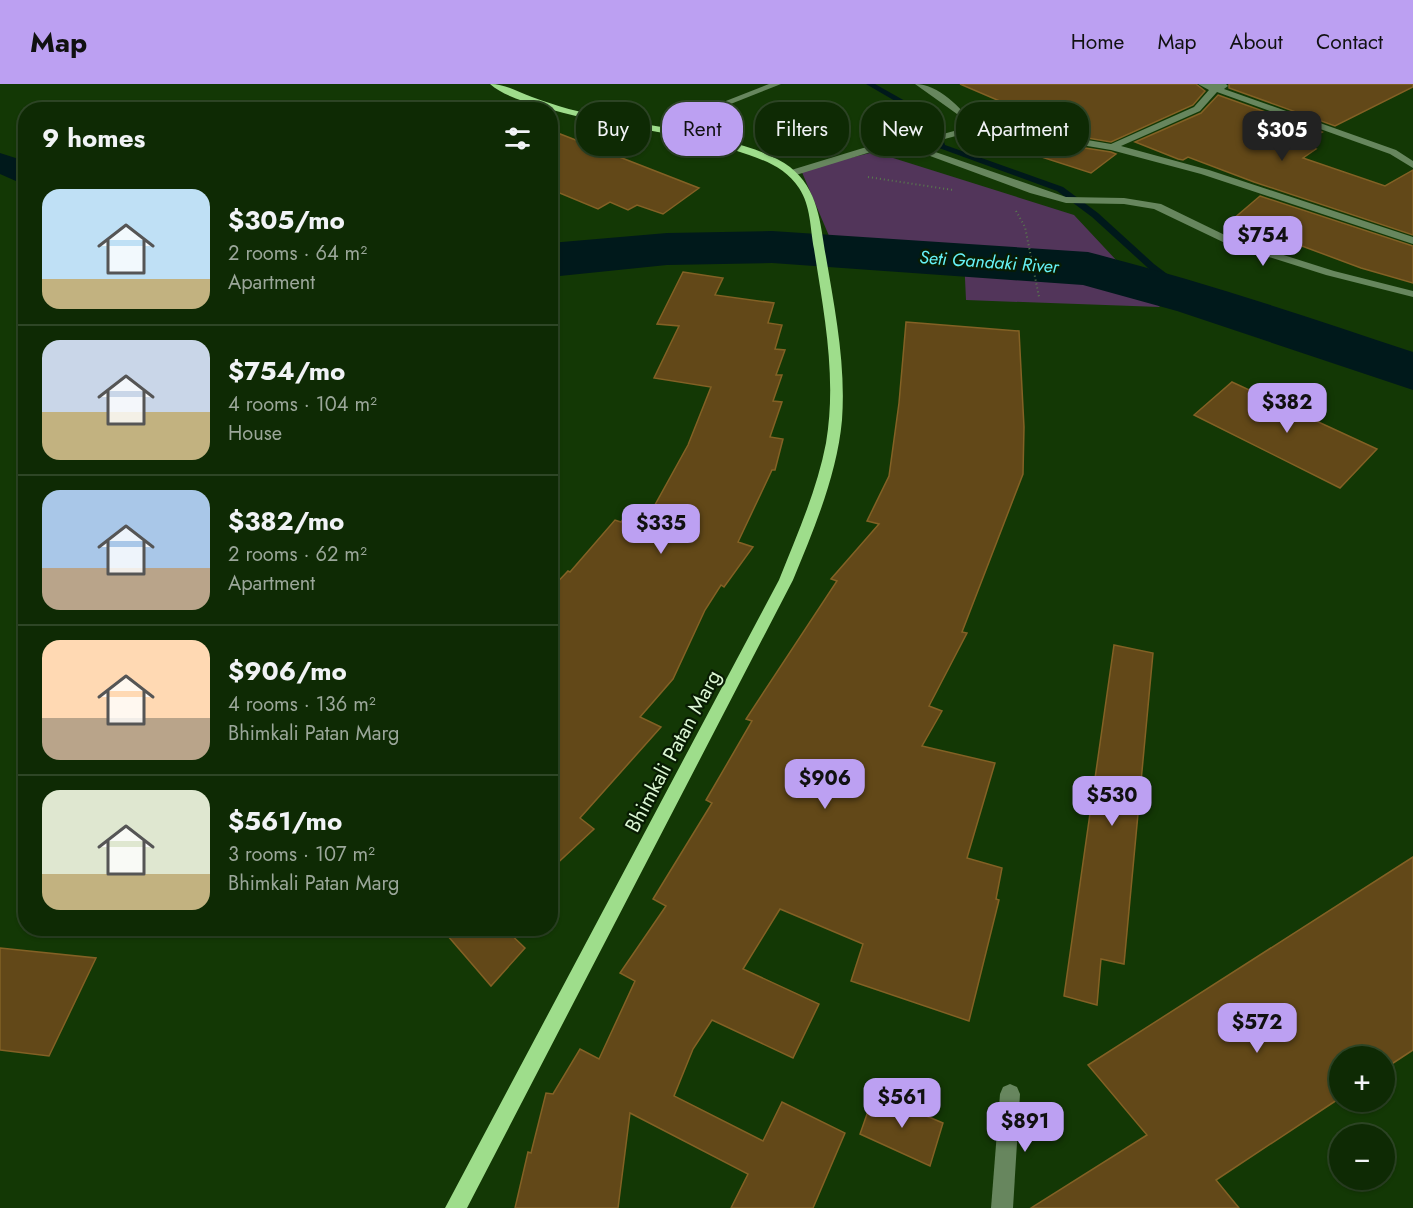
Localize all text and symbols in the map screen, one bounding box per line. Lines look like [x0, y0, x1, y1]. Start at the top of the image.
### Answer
text: Map [30, 22, 87, 63]
text: Home [1071, 27, 1124, 57]
text: Map [1157, 27, 1197, 57]
text: About [1230, 27, 1283, 57]
text: Contact [1316, 27, 1383, 57]
chip: Buy [576, 102, 650, 156]
chip: Rent [662, 102, 743, 156]
chip: Filters [755, 102, 849, 156]
chip: New [861, 102, 944, 156]
chip: Apartment [956, 102, 1089, 156]
pin: $305 [1246, 111, 1318, 162]
text: $305 [1257, 116, 1308, 145]
text: 9 homes [42, 119, 145, 157]
icon: filters [501, 122, 534, 155]
text: $305/mo [228, 201, 345, 239]
icon: home [90, 213, 162, 285]
pin: $754 [1227, 216, 1299, 267]
text: $754 [1237, 221, 1289, 250]
text: 2 rooms · 64 m² [228, 239, 367, 268]
water label: Seti Gandaki River [918, 244, 1061, 280]
text: Apartment [228, 268, 315, 297]
text: $754/mo [228, 352, 345, 390]
icon: home [90, 364, 162, 436]
pin: $382 [1251, 383, 1323, 434]
text: $382 [1262, 388, 1312, 417]
text: 4 rooms · 104 m² [228, 390, 377, 419]
text: House [228, 419, 282, 448]
text: $382/mo [228, 502, 344, 540]
pin: $335 [625, 504, 697, 555]
text: $335 [636, 509, 686, 538]
icon: home [90, 514, 162, 586]
text: 2 rooms · 62 m² [228, 540, 367, 569]
text: Apartment [228, 569, 315, 598]
text: $906/mo [228, 652, 347, 690]
icon: home [90, 664, 162, 736]
street label: Bhimkali Patan Marg [618, 665, 728, 837]
text: 4 rooms · 136 m² [228, 690, 376, 719]
text: Bhimkali Patan Marg [228, 719, 399, 748]
pin: $906 [789, 759, 861, 810]
text: $906 [799, 764, 851, 793]
pin: $530 [1076, 776, 1148, 827]
text: $530 [1087, 781, 1138, 810]
text: $561/mo [228, 802, 342, 840]
icon: home [90, 814, 162, 886]
text: 3 rooms · 107 m² [228, 840, 375, 869]
text: Bhimkali Patan Marg [228, 869, 399, 898]
pin: $572 [1221, 1003, 1293, 1054]
text: $572 [1232, 1008, 1282, 1037]
map controls [1329, 1046, 1395, 1190]
button: + [1329, 1046, 1395, 1112]
pin: $561 [866, 1078, 938, 1129]
text: $561 [878, 1083, 926, 1112]
pin: $891 [989, 1102, 1061, 1153]
text: $891 [1001, 1107, 1049, 1136]
button: − [1329, 1124, 1395, 1190]

